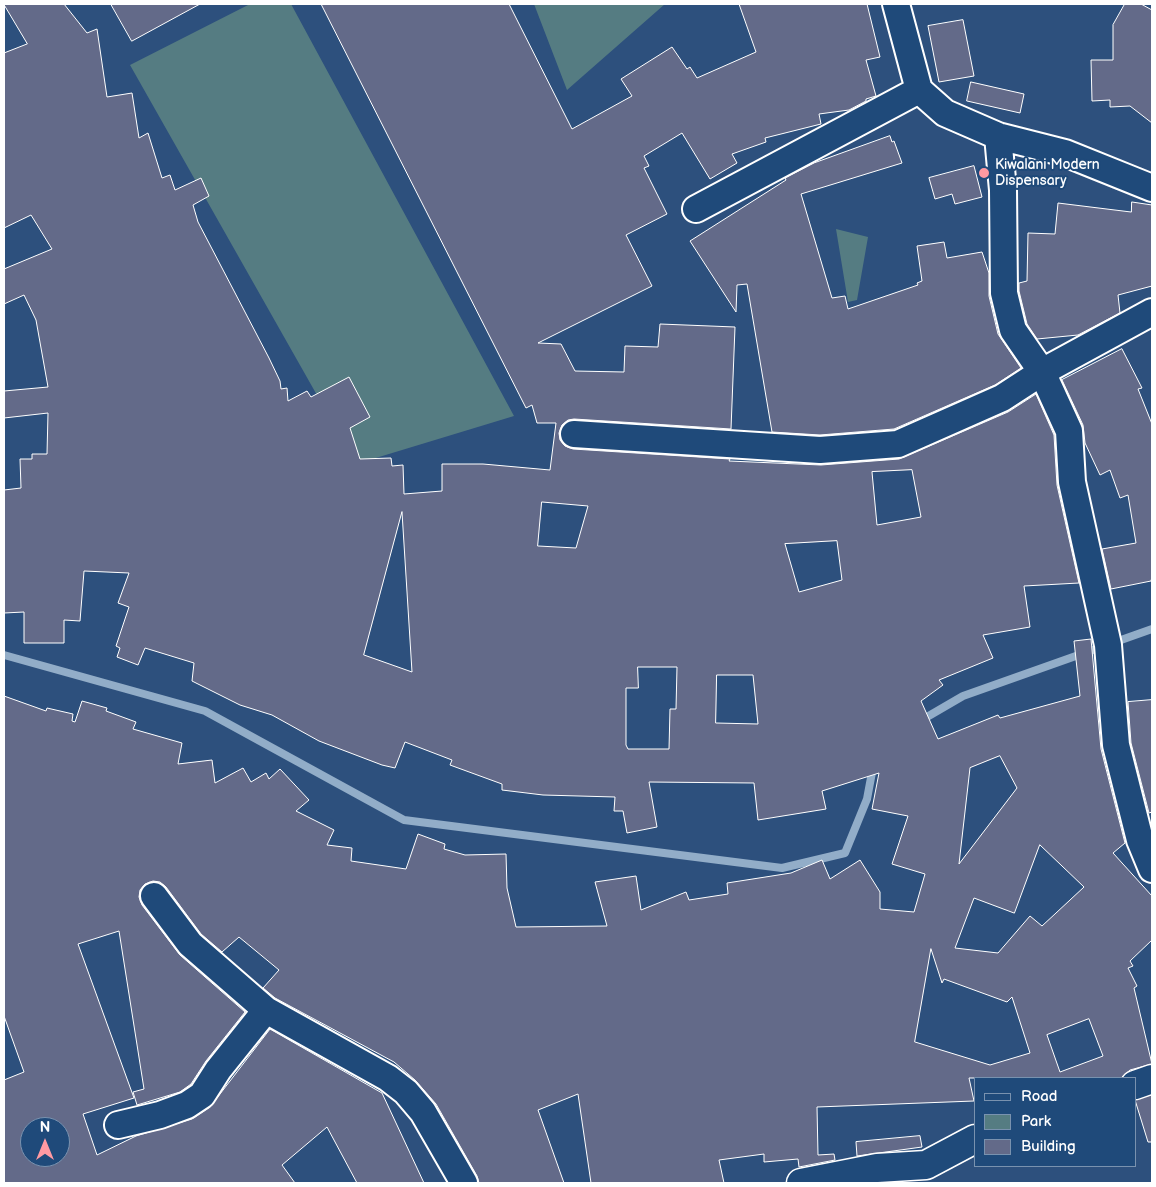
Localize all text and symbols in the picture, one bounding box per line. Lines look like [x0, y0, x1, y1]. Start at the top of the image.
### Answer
place label: Kiwalani Modern Dispensary [995, 157, 1100, 190]
marker: Kiwalani Modern Dispensary [977, 166, 991, 180]
legend [974, 1077, 1136, 1167]
text: Road [1021, 1087, 1057, 1106]
text: Park [1021, 1112, 1051, 1131]
north arrow [20, 1117, 70, 1167]
text: N [40, 1119, 50, 1136]
text: Building [1021, 1137, 1076, 1156]

